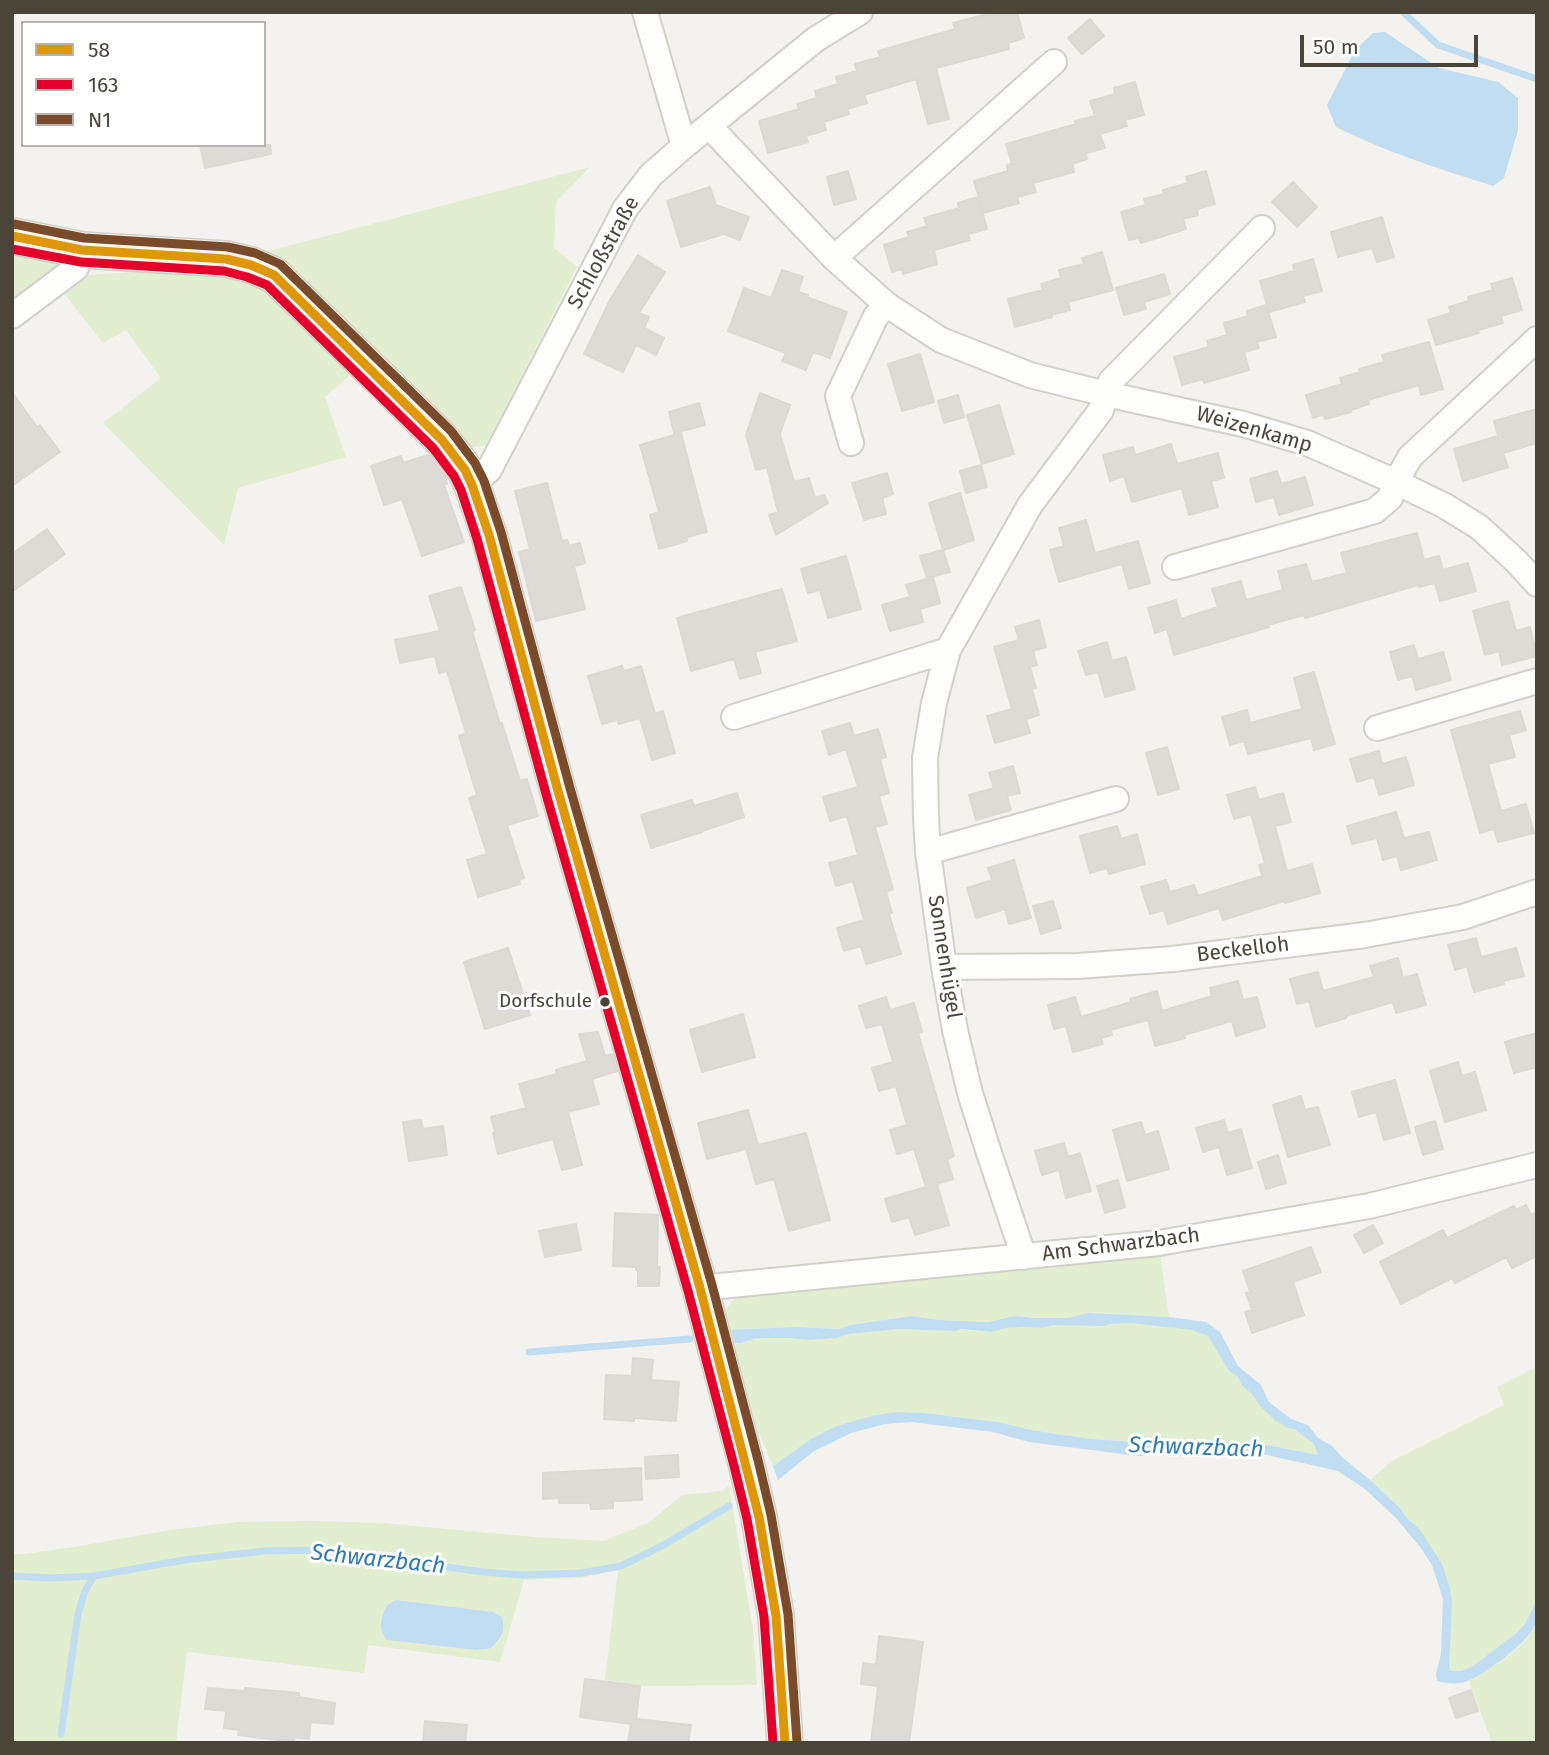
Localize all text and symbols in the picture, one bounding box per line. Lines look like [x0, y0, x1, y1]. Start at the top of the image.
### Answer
legend [21, 21, 266, 147]
scale bar [1304, 21, 1482, 65]
text: 50 m [1313, 34, 1359, 60]
text: 58 [88, 37, 110, 63]
text: 163 [88, 72, 119, 98]
text: N1 [88, 107, 111, 133]
street label: Schloßstraße [563, 192, 645, 314]
street label: Weizenkamp [1193, 401, 1315, 459]
street label: Sonnenhügel [922, 893, 966, 1021]
street label: Beckelloh [1195, 932, 1291, 968]
place label: Dorfschule [499, 991, 592, 1013]
marker: Dorfschule [598, 995, 612, 1009]
street label: Am Schwarzbach [1041, 1223, 1201, 1267]
water label: Schwarzbach [1128, 1432, 1264, 1464]
water label: Schwarzbach [309, 1539, 447, 1581]

